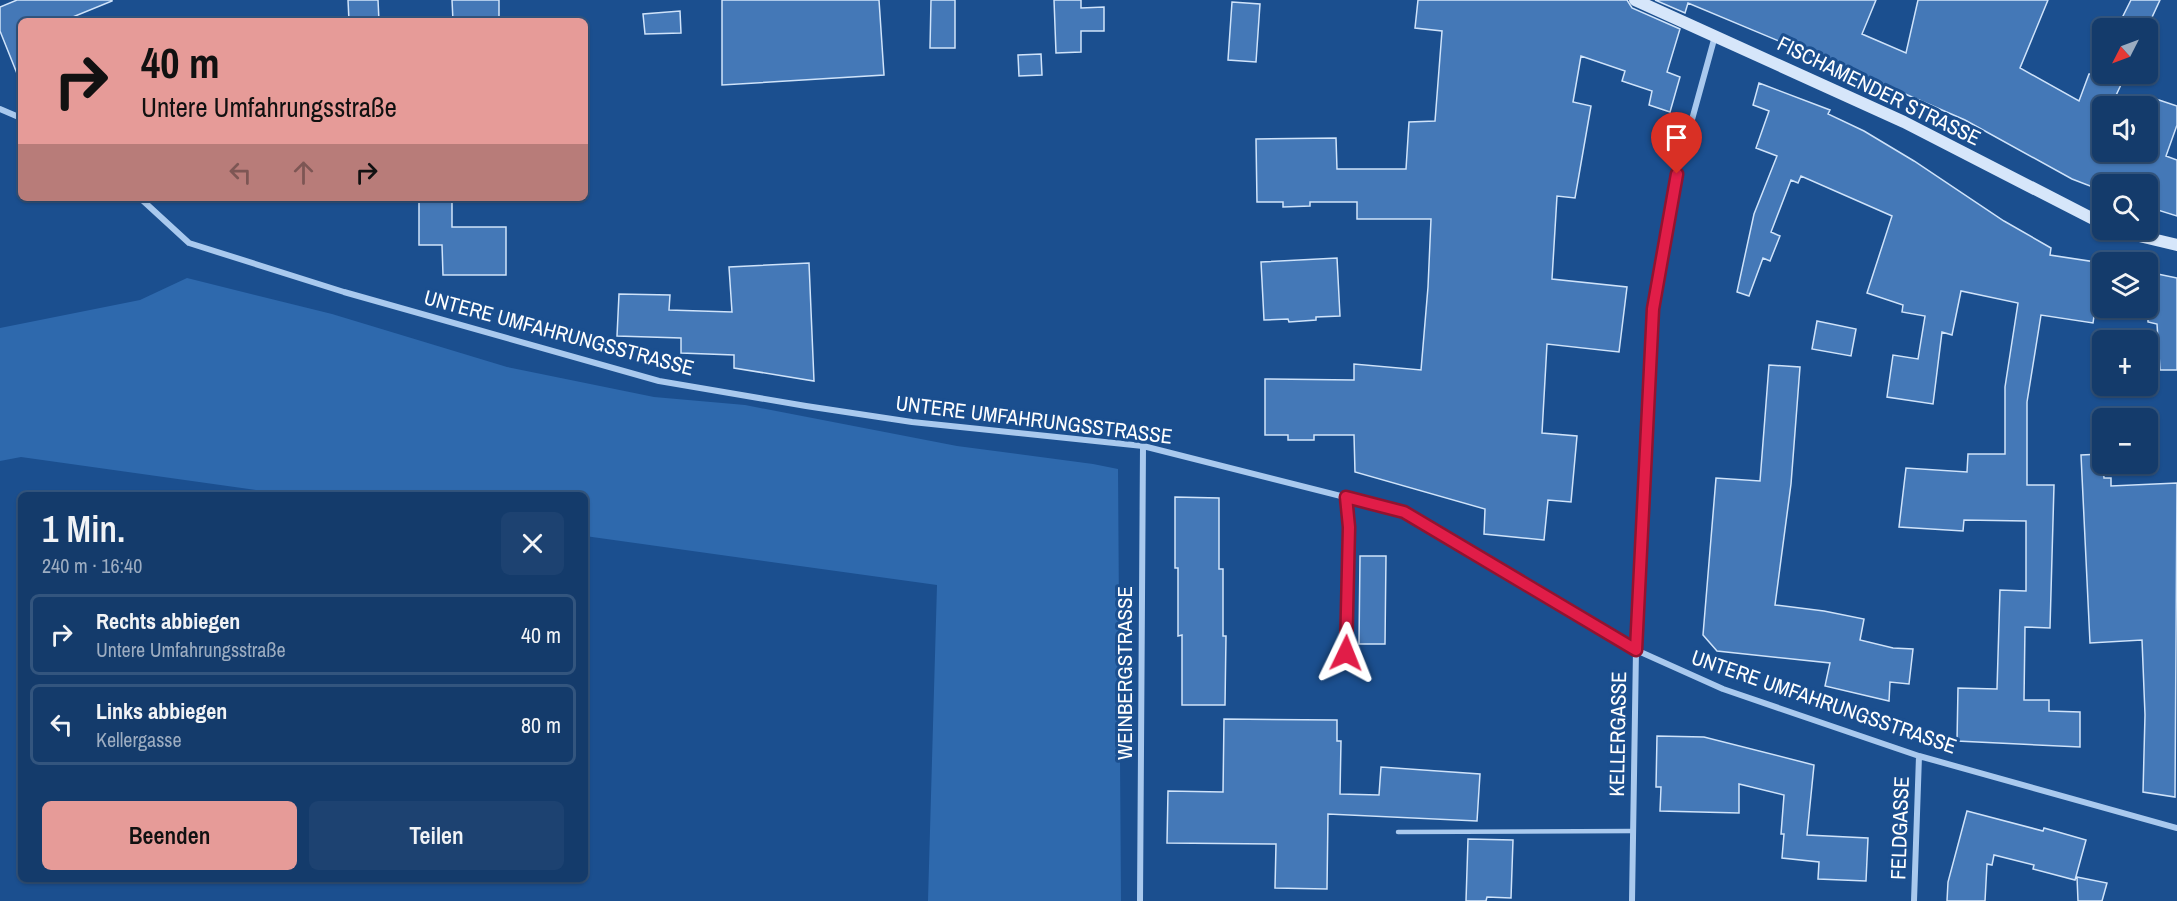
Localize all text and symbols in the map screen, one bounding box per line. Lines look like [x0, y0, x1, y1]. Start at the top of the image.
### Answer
north arrow [2092, 18, 2158, 84]
map controls [2092, 18, 2158, 474]
street label: FISCHAMENDER STRASSE [1773, 29, 1986, 152]
text: 40 m [141, 35, 220, 91]
icon: right [42, 42, 120, 120]
text: Untere Umfahrungsstraße [141, 89, 397, 125]
button: sound [2092, 96, 2158, 162]
pin [1651, 112, 1702, 174]
icon: arrive [1660, 121, 1693, 154]
icon: left [224, 156, 257, 189]
icon: ahead [287, 156, 320, 189]
icon: right [350, 156, 383, 189]
button: search [2092, 174, 2158, 240]
button: layers [2092, 252, 2158, 318]
street label: UNTERE UMFAHRUNGSSTRASSE [421, 282, 697, 383]
button: + [2092, 330, 2158, 396]
street label: UNTERE UMFAHRUNGSSTRASSE [894, 388, 1174, 451]
button: − [2092, 408, 2158, 474]
text: 1 Min. [42, 505, 125, 553]
button: close [501, 512, 564, 575]
text: 240 m · 16:40 [42, 552, 142, 579]
street label: WEINBERGSTRASSE [1110, 586, 1139, 760]
text: Rechts abbiegen [96, 606, 240, 636]
icon: right [45, 618, 78, 651]
text: 40 m [521, 620, 561, 650]
position arrow [1314, 621, 1378, 685]
text: Untere Umfahrungsstraße [96, 636, 286, 663]
street label: UNTERE UMFAHRUNGSSTRASSE [1688, 642, 1961, 761]
street label: KELLERGASSE [1602, 671, 1633, 797]
text: Links abbiegen [96, 696, 227, 726]
icon: left [45, 708, 78, 741]
text: 80 m [521, 710, 561, 740]
text: Kellergasse [96, 726, 182, 753]
street label: FELDGASSE [1883, 776, 1916, 880]
button: Beenden [42, 801, 297, 870]
button: Teilen [309, 801, 564, 870]

